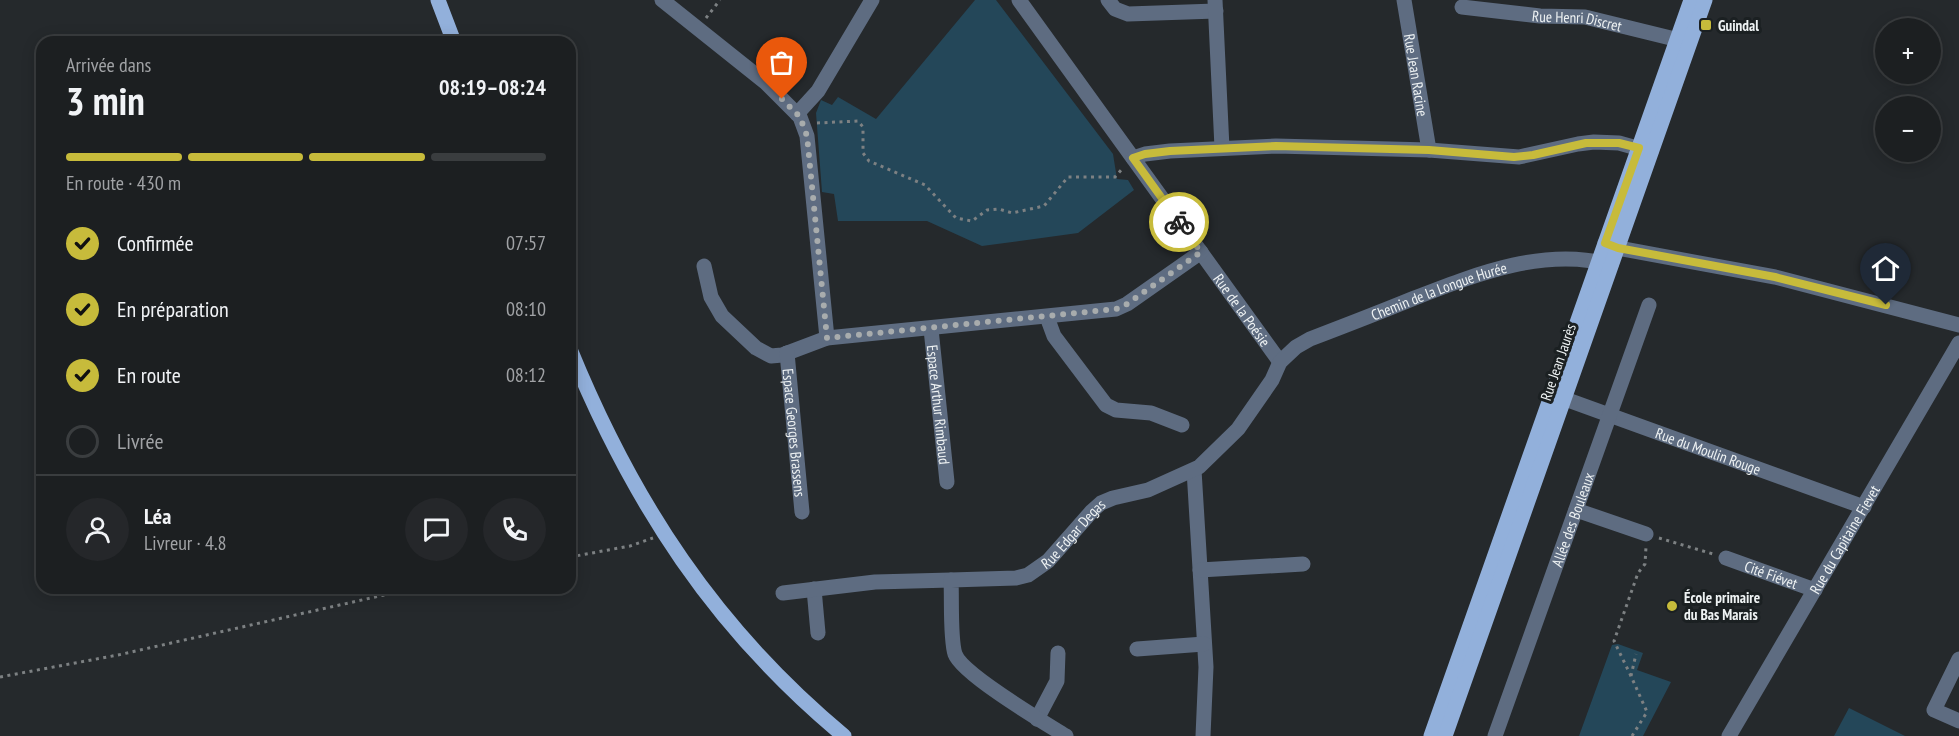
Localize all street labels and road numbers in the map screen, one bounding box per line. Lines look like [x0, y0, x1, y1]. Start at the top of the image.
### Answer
street label: Rue Henri Discret [1531, 6, 1624, 35]
street label: Rue Jean Racine [1400, 32, 1433, 118]
street label: Chemin de la Longue Hurée [1368, 258, 1509, 324]
street label: Rue de la Poésie [1210, 270, 1275, 350]
street label: Rue Jean Jaurès [1536, 321, 1580, 403]
street label: Espace Arthur Rimbaud [923, 344, 955, 465]
street label: Espace Georges Brassens [779, 368, 810, 498]
street label: Rue du Moulin Rouge [1653, 423, 1764, 478]
street label: Allée des Bouleaux [1547, 470, 1598, 569]
street label: Rue du Capitaine Fievet [1805, 481, 1883, 597]
street label: Rue Edgar Degas [1037, 495, 1109, 573]
street label: Cité Fiévet [1742, 556, 1800, 593]

